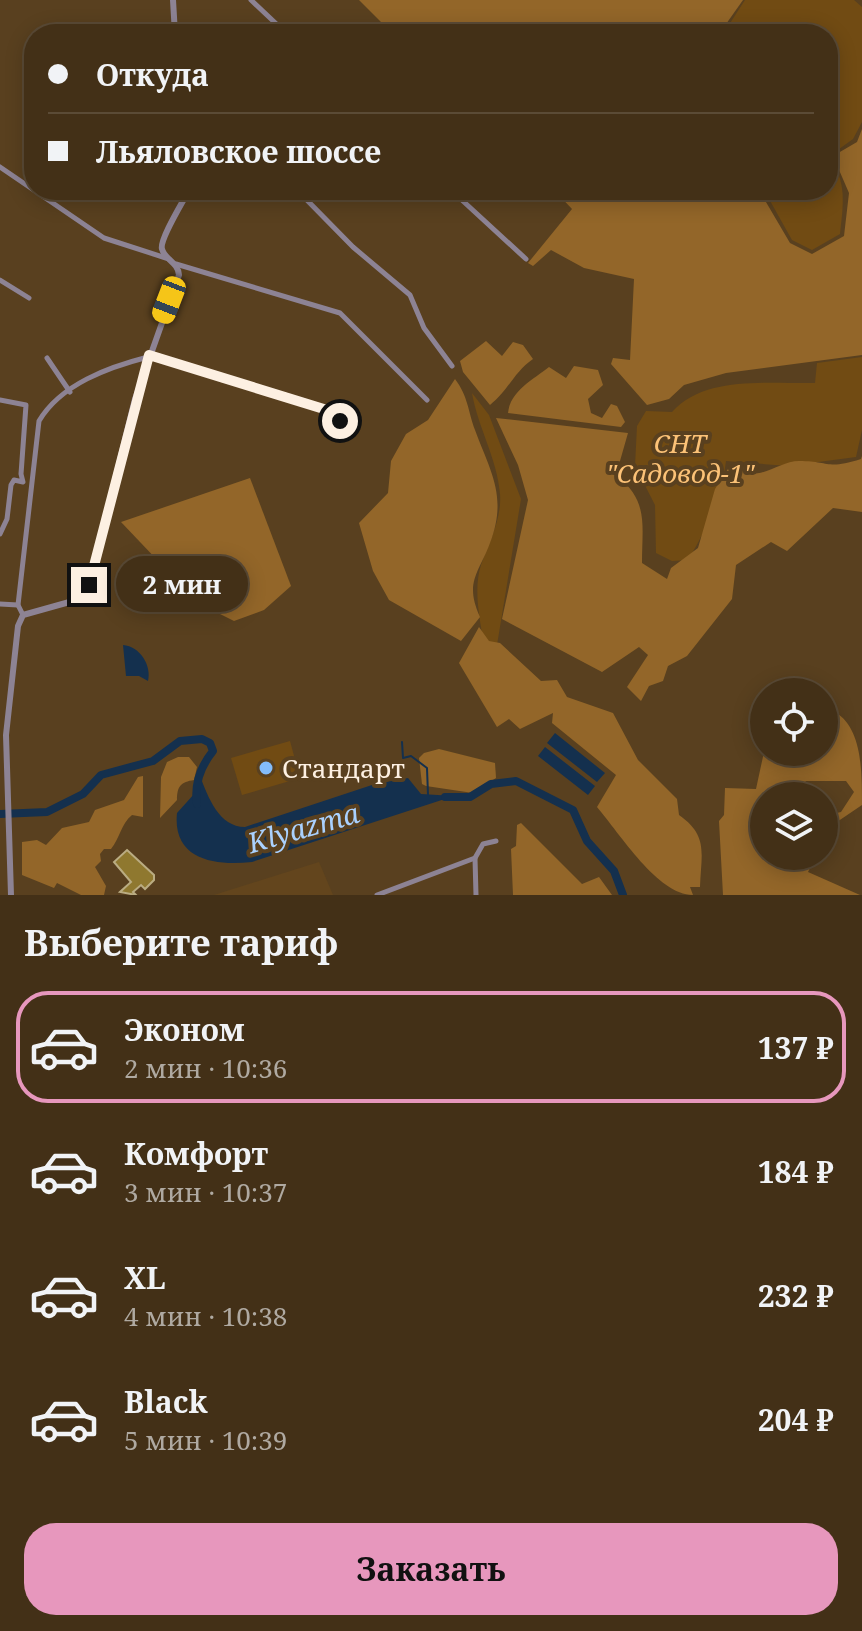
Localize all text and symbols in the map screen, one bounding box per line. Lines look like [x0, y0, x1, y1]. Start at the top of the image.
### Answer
text: Откуда [96, 54, 209, 95]
text: Льяловское шоссе [96, 131, 381, 172]
car [149, 273, 189, 327]
route start [322, 403, 358, 439]
park label: СНТ "Садовод-1" [606, 425, 755, 491]
callout: 2 мин [117, 557, 249, 613]
text: 2 мин [143, 566, 221, 602]
route end [71, 567, 107, 603]
map controls [750, 678, 838, 870]
button: locate [750, 678, 838, 766]
place label: Стандарт [282, 750, 405, 786]
marker: Стандарт [257, 759, 275, 777]
button: layers [750, 782, 838, 870]
water label: Klyazma [242, 793, 364, 861]
text: Выберите тариф [24, 918, 338, 967]
text: Эконом [124, 1009, 244, 1050]
icon: car [28, 1011, 100, 1083]
text: 137 ₽ [758, 1027, 834, 1068]
text: 2 мин · 10:36 [124, 1050, 287, 1086]
text: Комфорт [124, 1133, 268, 1174]
icon: car [28, 1135, 100, 1207]
text: 184 ₽ [758, 1151, 834, 1192]
text: 3 мин · 10:37 [124, 1174, 287, 1210]
text: XL [124, 1257, 166, 1298]
icon: car [28, 1259, 100, 1331]
text: 232 ₽ [758, 1275, 834, 1316]
text: 4 мин · 10:38 [124, 1298, 287, 1334]
text: Black [124, 1381, 208, 1422]
icon: car [28, 1383, 100, 1455]
text: 204 ₽ [758, 1399, 834, 1440]
text: 5 мин · 10:39 [124, 1422, 287, 1458]
button: Заказать [24, 1523, 838, 1615]

